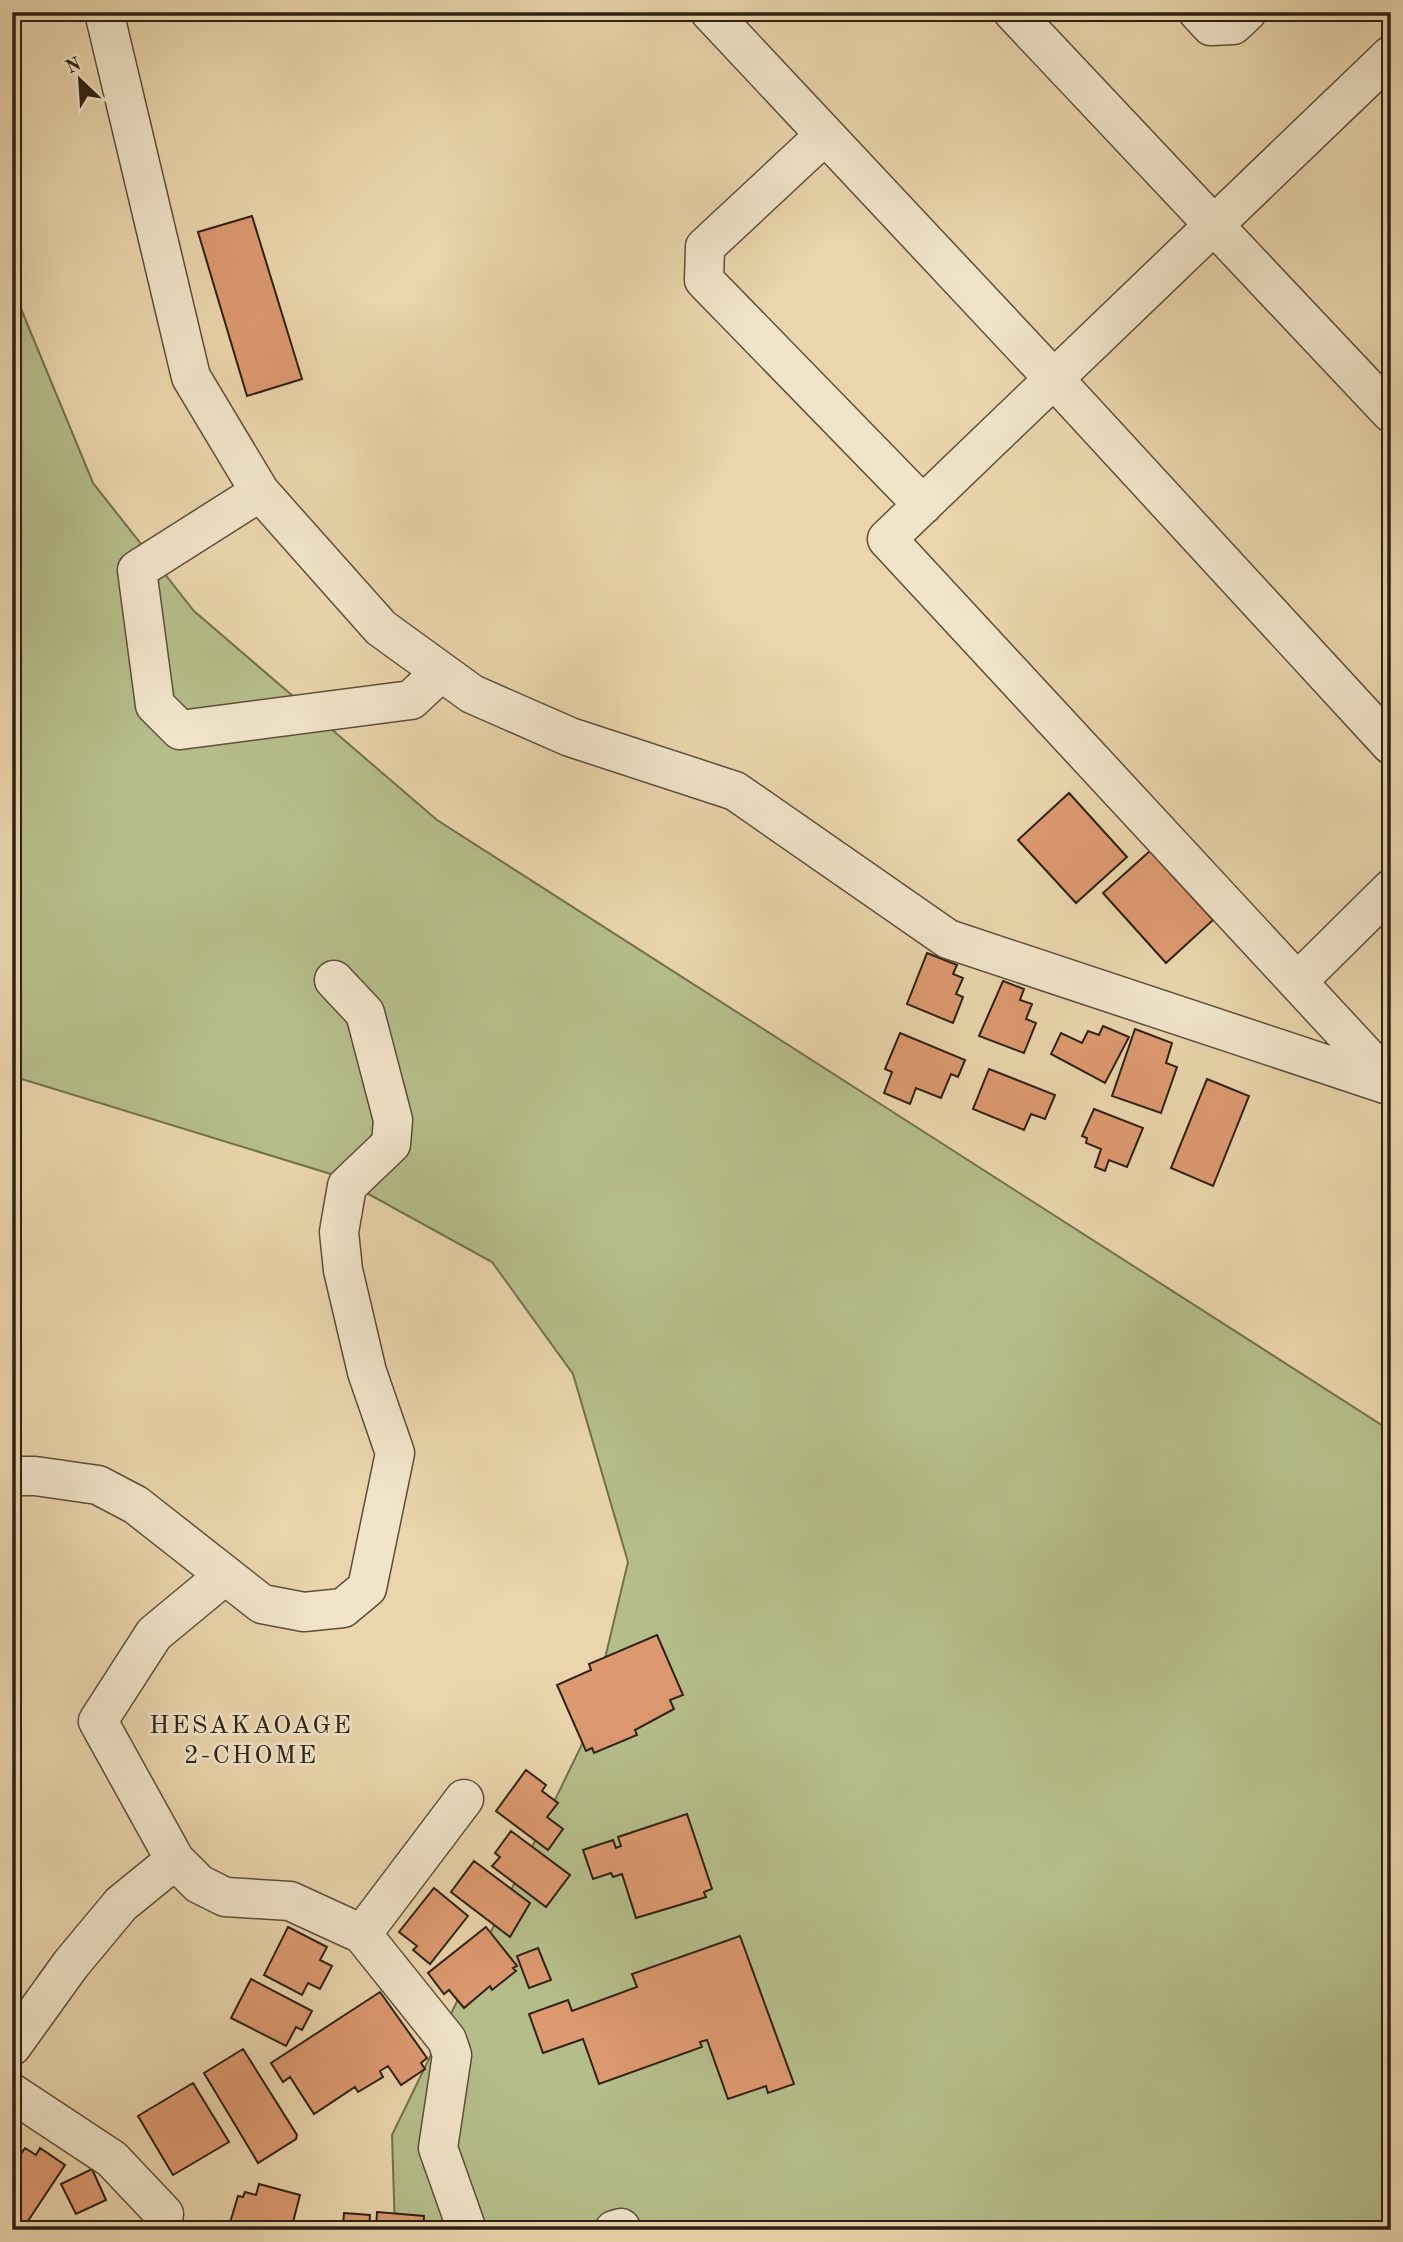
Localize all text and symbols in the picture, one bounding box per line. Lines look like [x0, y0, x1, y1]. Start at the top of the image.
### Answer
north arrow [46, 46, 116, 116]
text: N [63, 55, 85, 79]
district label: HESAKAOAGE 2-CHOME [149, 1713, 353, 1769]

